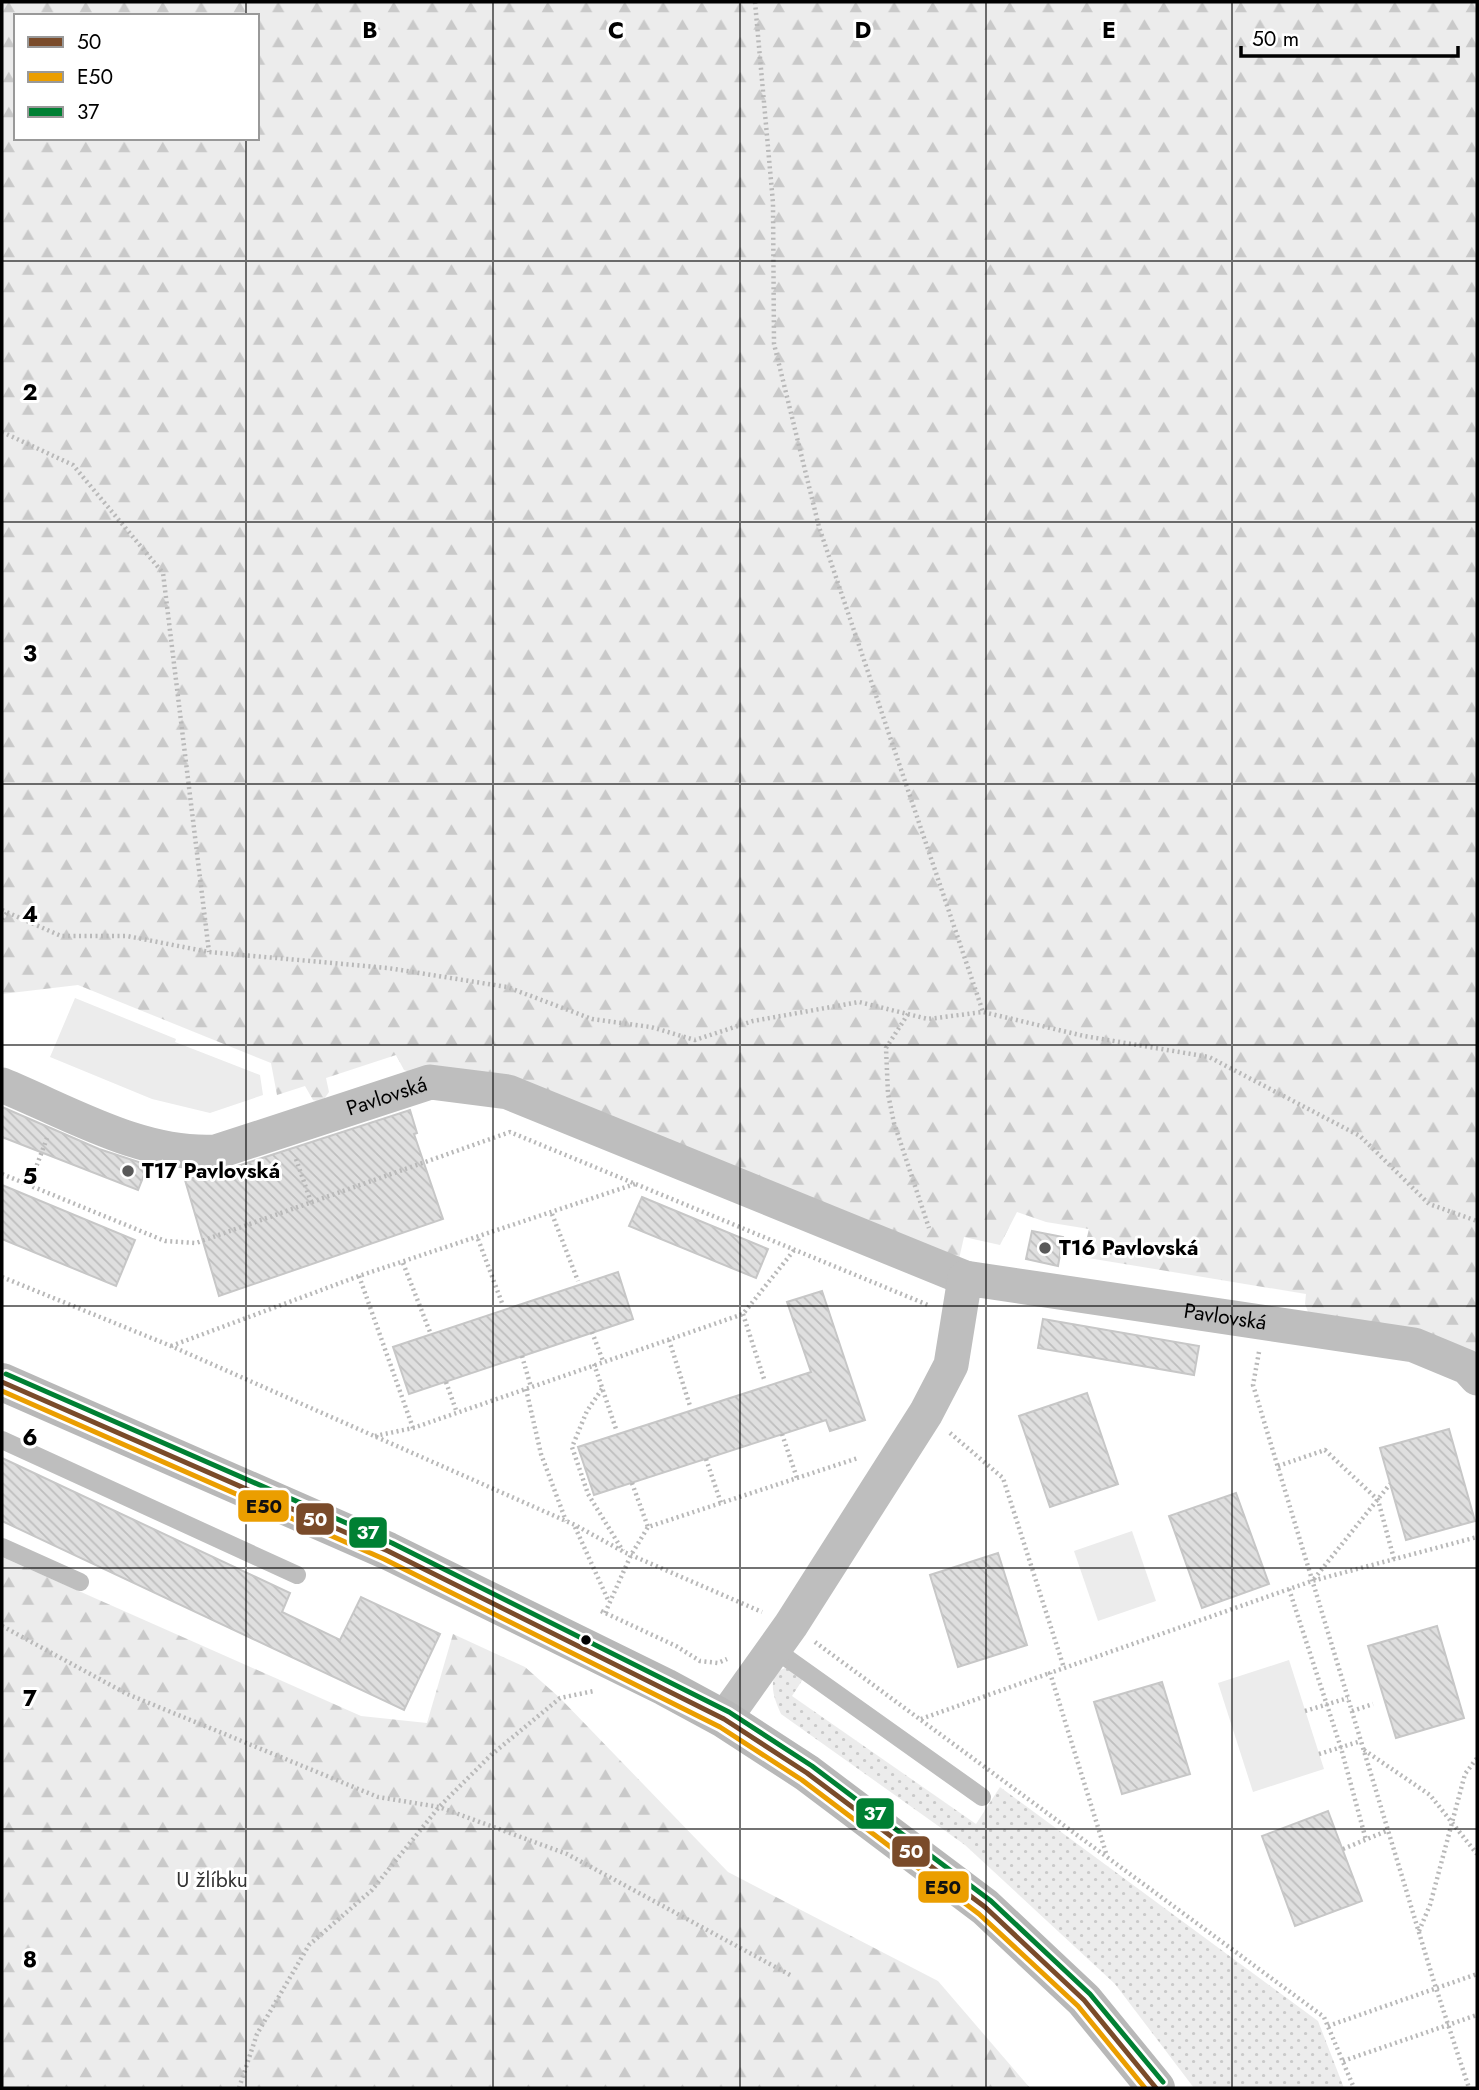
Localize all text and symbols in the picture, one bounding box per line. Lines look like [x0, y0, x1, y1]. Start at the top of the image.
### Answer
text: B [362, 13, 378, 47]
text: C [608, 13, 624, 47]
text: D [855, 13, 872, 47]
text: E [1102, 13, 1116, 47]
legend [14, 14, 259, 140]
scale bar [1241, 14, 1458, 58]
text: 50 m [1252, 24, 1299, 54]
text: 50 [77, 27, 101, 57]
text: E50 [77, 62, 113, 92]
text: 37 [77, 97, 99, 127]
text: 2 [22, 375, 38, 409]
text: 3 [23, 636, 37, 670]
text: 4 [22, 897, 38, 931]
street label: Pavlovská [342, 1069, 431, 1123]
place label: T17 Pavlovská [142, 1156, 280, 1186]
text: 5 [23, 1159, 37, 1193]
marker: T17 Pavlovská [120, 1163, 136, 1179]
place label: T16 Pavlovská [1059, 1233, 1198, 1263]
marker: T16 Pavlovská [1037, 1240, 1053, 1256]
street label: Pavlovská [1182, 1296, 1269, 1338]
text: 6 [22, 1420, 38, 1454]
line badge: E50 [237, 1489, 290, 1523]
text: E50 [246, 1493, 282, 1520]
line badge: 50 [295, 1502, 335, 1536]
text: 50 [303, 1506, 327, 1533]
line badge: 37 [348, 1516, 388, 1549]
text: 37 [357, 1519, 380, 1546]
unlabelled marker [579, 1633, 593, 1647]
text: 7 [23, 1681, 37, 1715]
line badge: 37 [855, 1797, 895, 1830]
text: 37 [864, 1800, 887, 1827]
line badge: 50 [891, 1835, 931, 1868]
text: 50 [899, 1838, 923, 1865]
park label: U žlíbku [176, 1865, 248, 1895]
line badge: E50 [917, 1870, 970, 1904]
text: E50 [925, 1874, 961, 1901]
text: 8 [23, 1942, 37, 1976]

